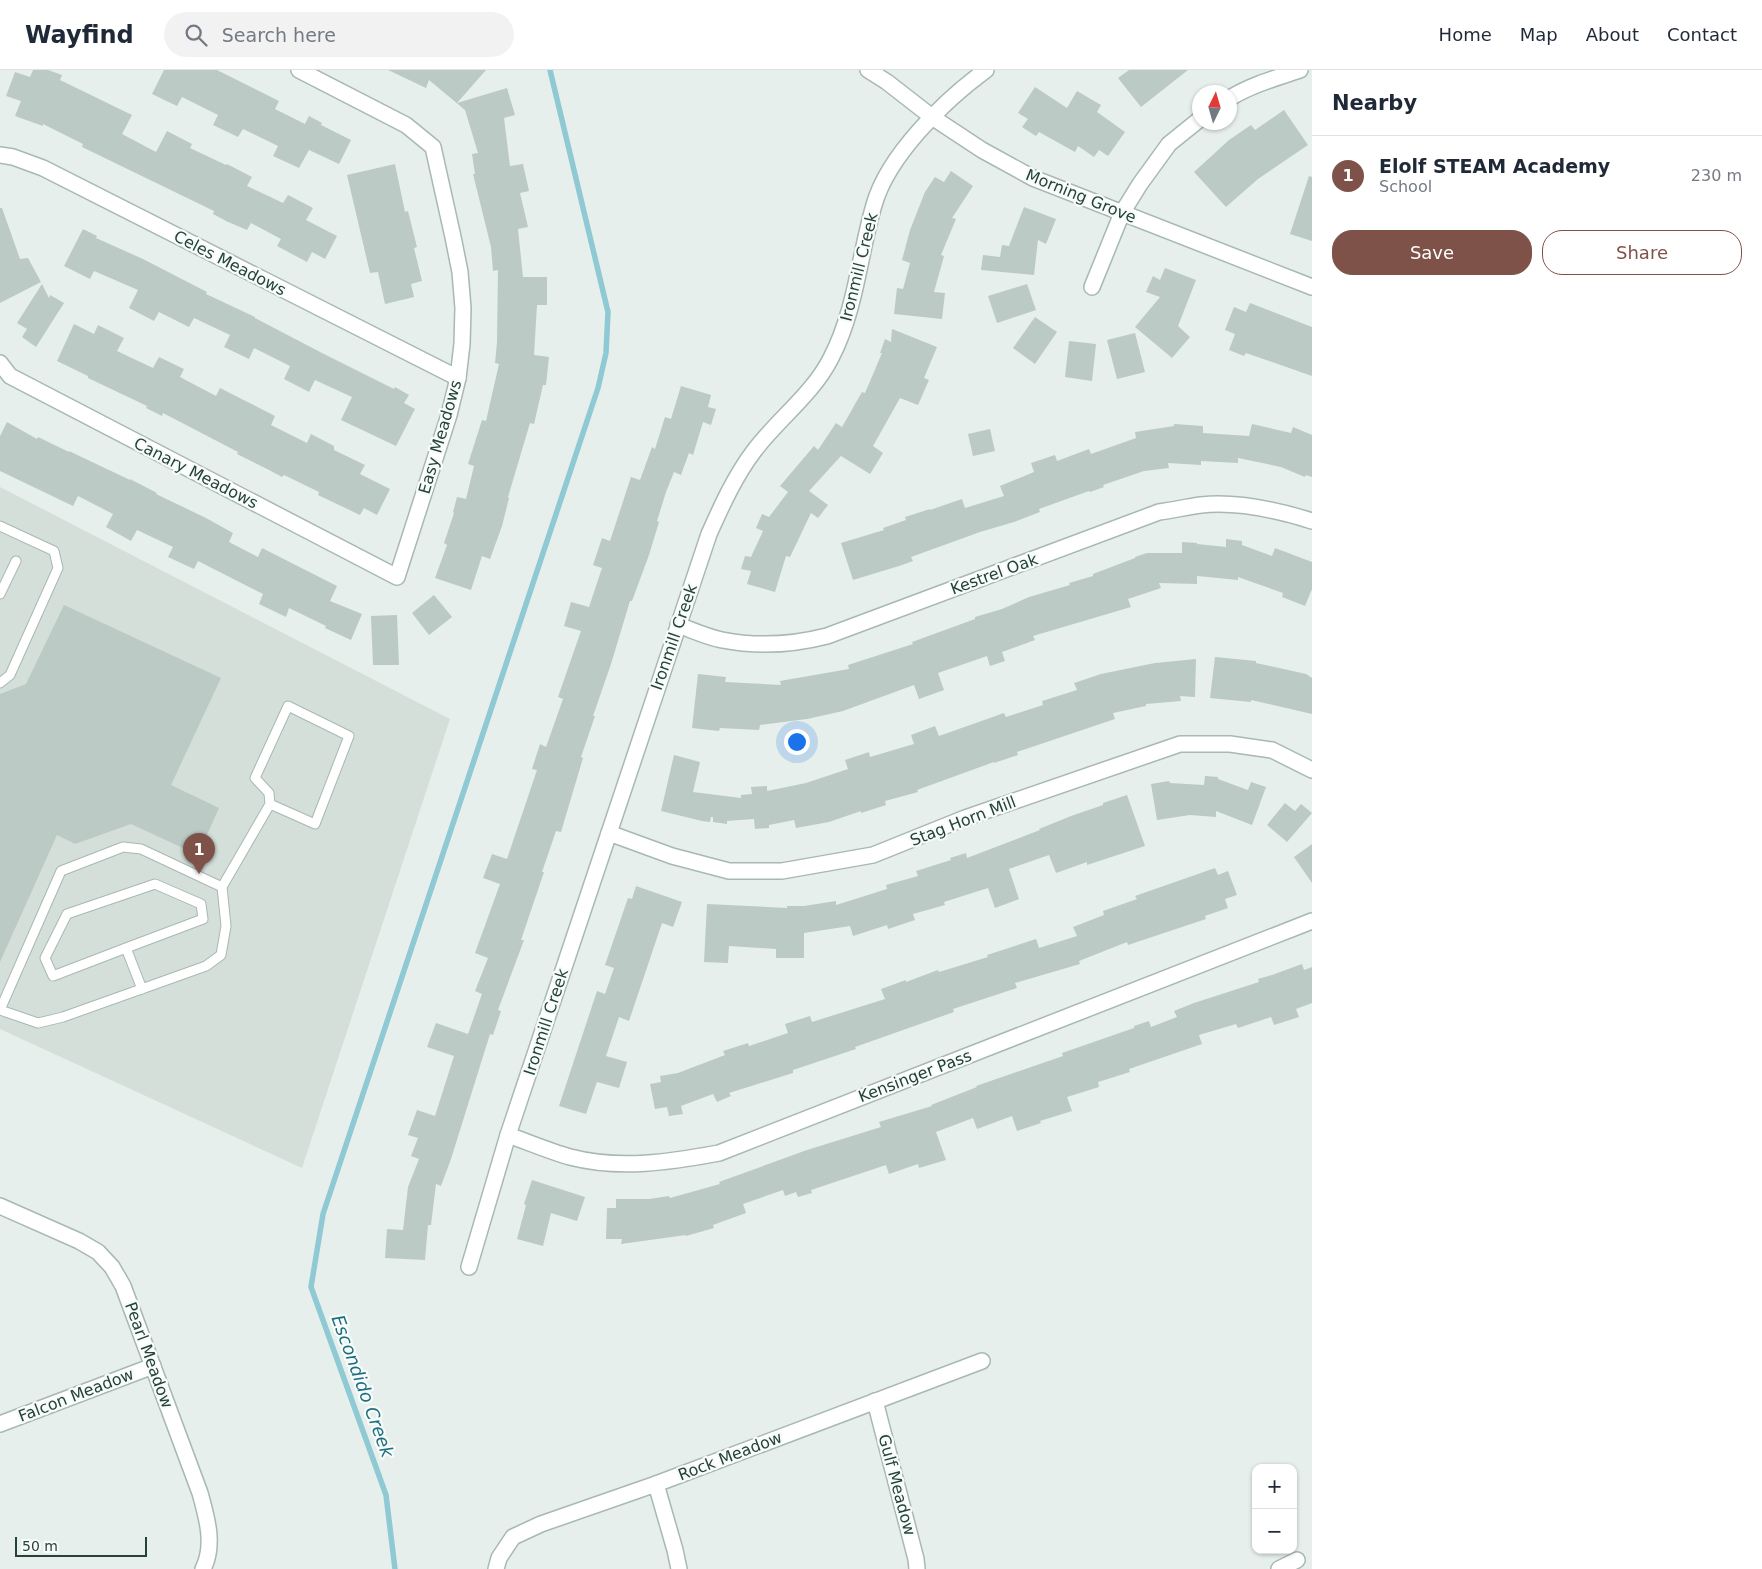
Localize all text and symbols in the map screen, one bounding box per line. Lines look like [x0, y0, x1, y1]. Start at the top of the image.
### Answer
search box [164, 12, 514, 57]
text: Wayfind [25, 21, 134, 49]
icon: search [182, 21, 210, 49]
text: Search here [222, 24, 336, 46]
text: Home [1439, 24, 1492, 45]
text: Map [1520, 24, 1558, 45]
text: About [1586, 24, 1639, 45]
text: Contact [1667, 24, 1737, 45]
north arrow [1192, 85, 1237, 130]
text: Nearby [1332, 91, 1417, 115]
text: Elolf STEAM Academy [1379, 155, 1610, 177]
street label: Morning Grove [1023, 165, 1139, 227]
text: 1 [1342, 166, 1354, 185]
text: 230 m [1691, 166, 1742, 185]
text: School [1379, 177, 1432, 196]
street label: Ironmill Creek [836, 210, 882, 323]
street label: Celes Meadows [171, 226, 289, 300]
button: Save [1332, 230, 1532, 275]
button: Share [1542, 230, 1742, 275]
street label: Easy Meadows [415, 378, 465, 496]
street label: Canary Meadows [131, 433, 261, 513]
street label: Kestrel Oak [948, 549, 1041, 599]
street label: Ironmill Creek [647, 581, 701, 693]
your location [784, 729, 810, 755]
street label: Stag Horn Mill [907, 792, 1019, 850]
pin: 1 [183, 833, 215, 874]
street label: Ironmill Creek [520, 965, 572, 1078]
street label: Kensinger Pass [856, 1046, 974, 1106]
street label: Pearl Meadow [121, 1299, 177, 1411]
water label: Escondido Creek [327, 1312, 399, 1462]
street label: Falcon Meadow [16, 1364, 136, 1426]
street label: Rock Meadow [675, 1427, 785, 1485]
street label: Gulf Meadow [874, 1432, 920, 1538]
map controls [1252, 1464, 1297, 1554]
button: + [1252, 1464, 1297, 1509]
button: − [1252, 1509, 1297, 1554]
scale bar [15, 1534, 148, 1557]
text: 50 m [22, 1538, 58, 1554]

